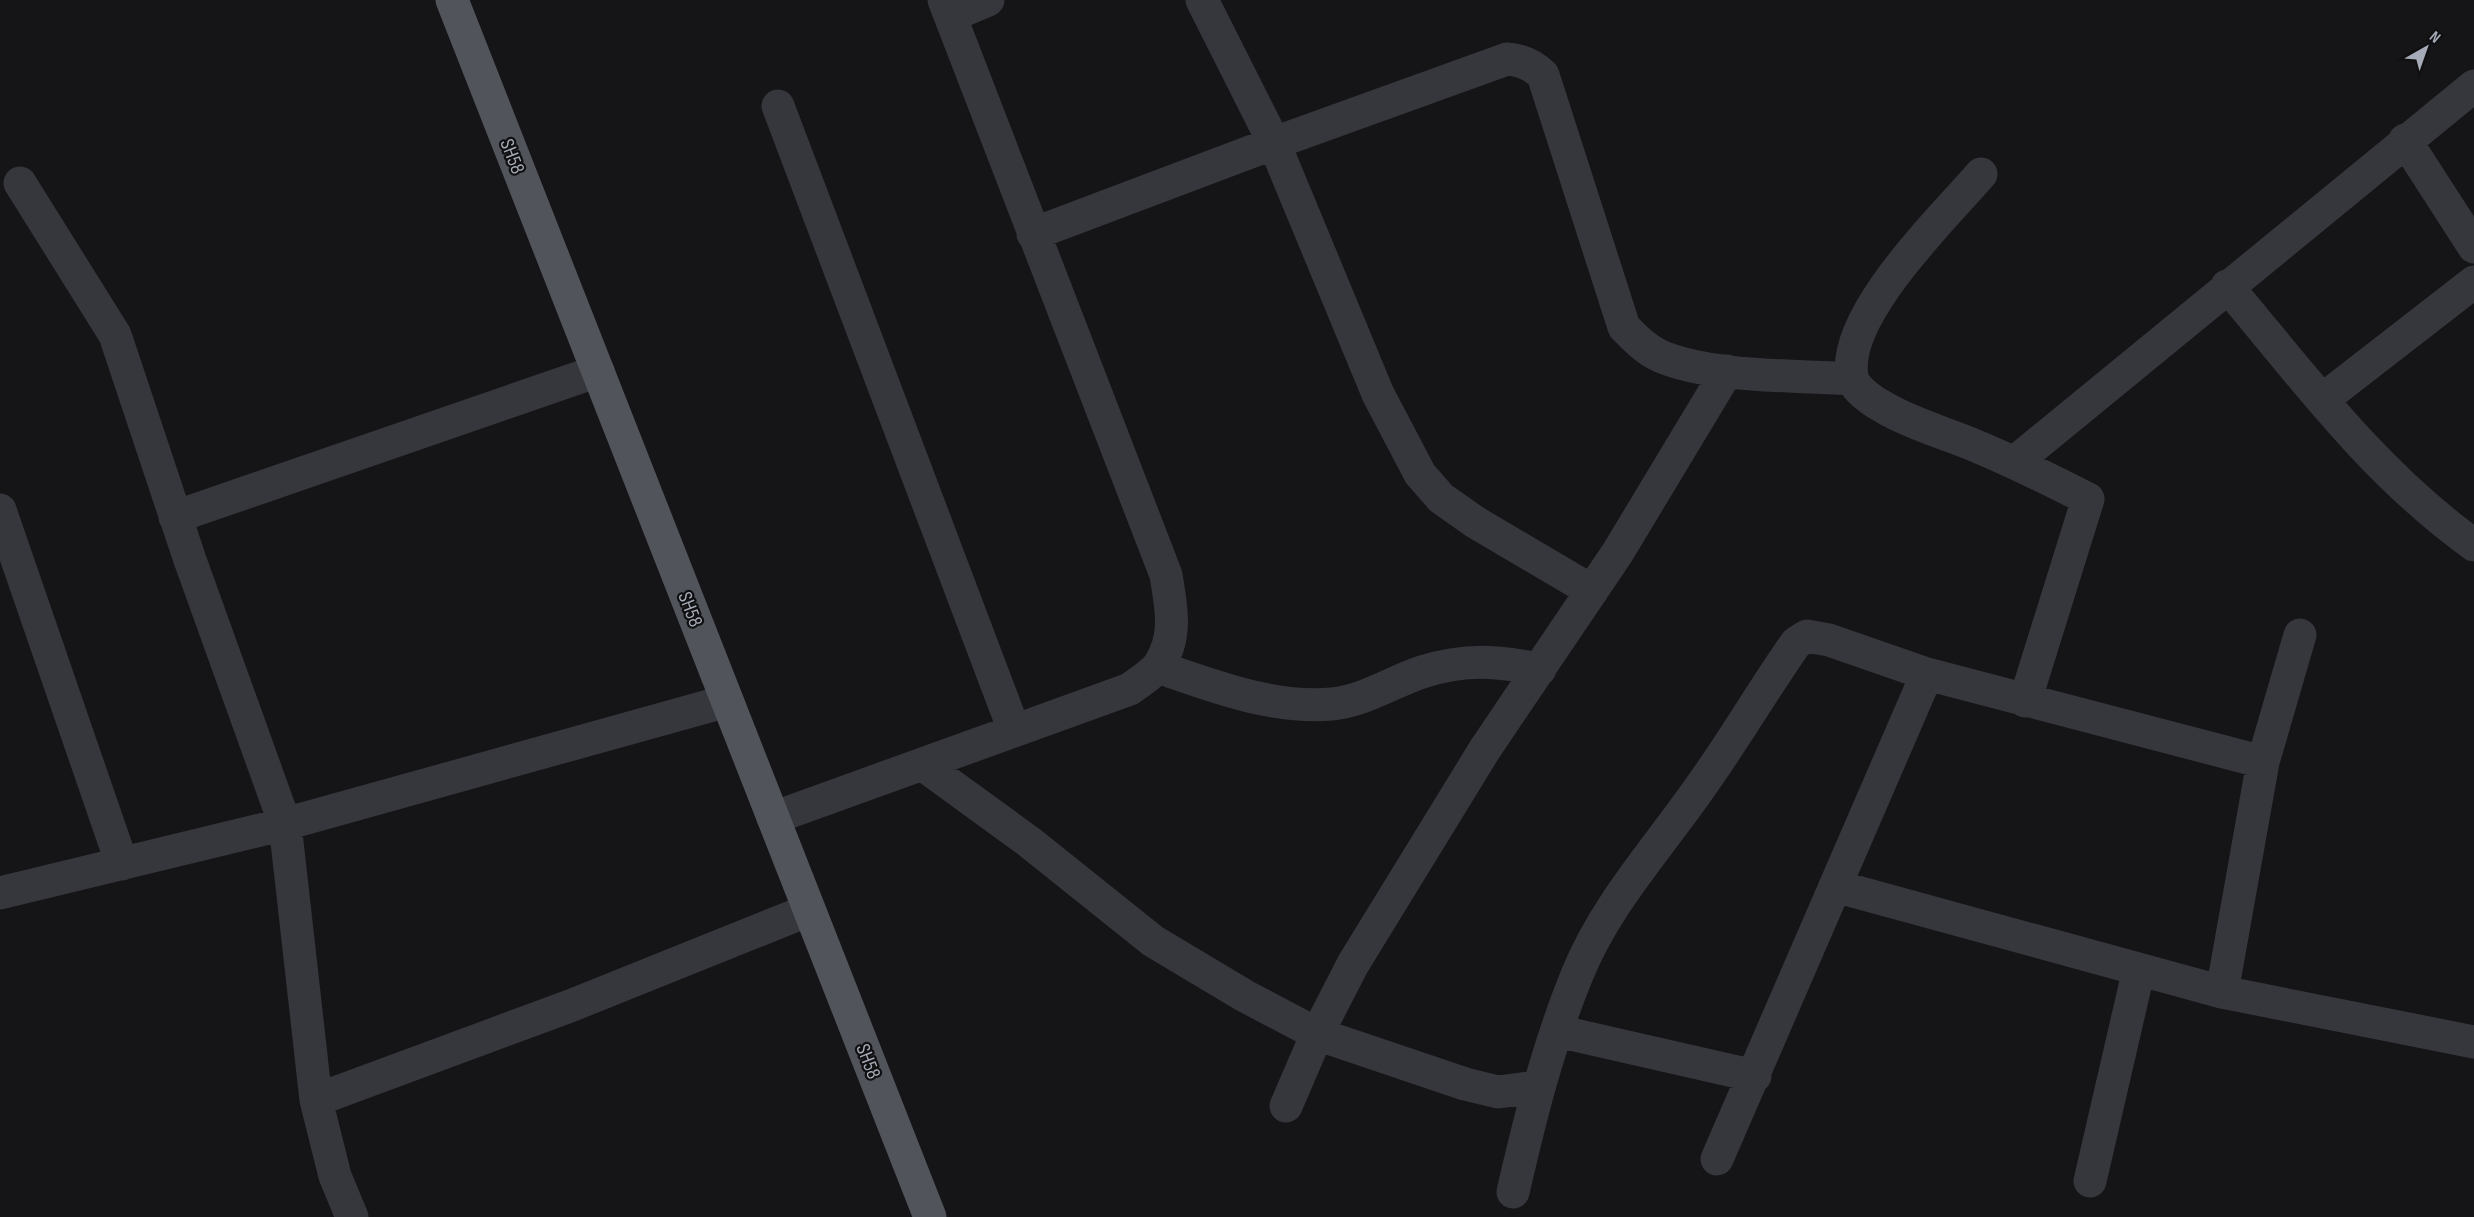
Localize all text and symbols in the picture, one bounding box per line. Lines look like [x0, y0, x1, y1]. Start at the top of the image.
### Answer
north arrow [2396, 18, 2456, 78]
text: N [2425, 28, 2444, 48]
street label: SH58 [494, 135, 530, 177]
street label: SH58 [672, 588, 708, 630]
street label: SH58 [850, 1040, 886, 1082]

